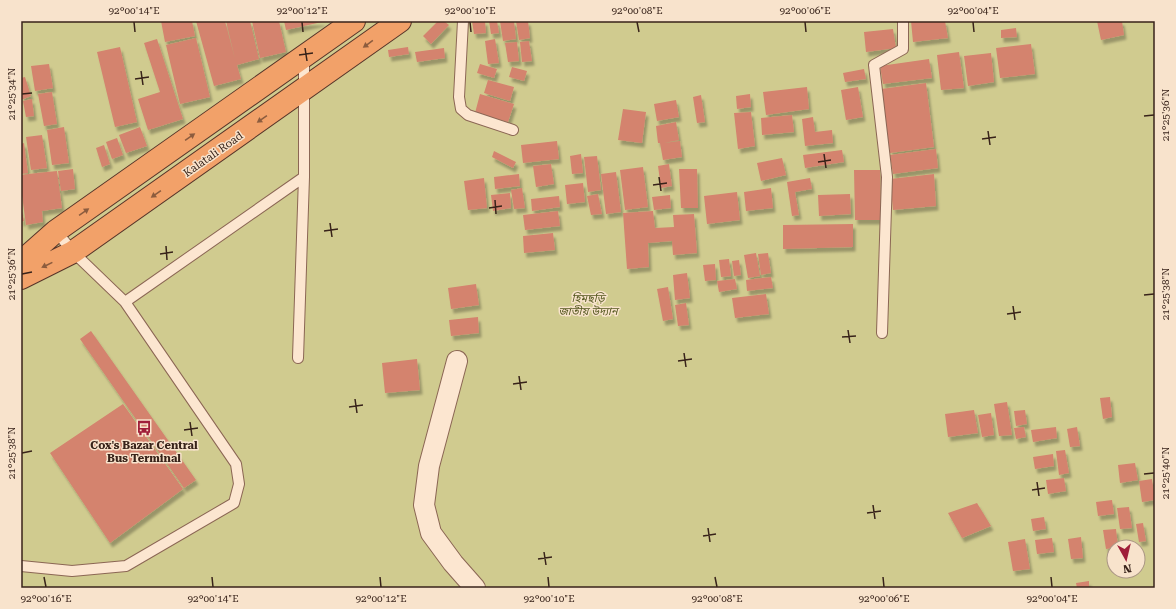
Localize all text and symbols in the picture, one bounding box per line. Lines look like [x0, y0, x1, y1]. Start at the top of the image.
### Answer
text: 92°00'14"E [108, 5, 160, 16]
text: 92°00'12"E [276, 5, 328, 16]
text: 92°00'10"E [444, 5, 496, 16]
text: 92°00'08"E [611, 5, 663, 16]
text: 92°00'06"E [779, 5, 831, 16]
text: 92°00'04"E [947, 5, 999, 16]
one-way arrow [363, 40, 373, 48]
text: 21°25'34"N [6, 68, 17, 120]
text: 21°25'36"N [1160, 89, 1171, 141]
one-way arrow [257, 115, 267, 123]
street label: Kalatali Road [181, 129, 246, 180]
one-way arrow [185, 133, 196, 141]
one-way arrow [150, 190, 161, 198]
one-way arrow [79, 208, 89, 216]
text: 21°25'36"N [6, 248, 17, 300]
one-way arrow [41, 262, 53, 268]
text: 21°25'38"N [1160, 268, 1171, 320]
park label: হিমছড়ি জাতীয় উদ্যান [558, 292, 620, 318]
bus stop icon: Cox's Bazar Central Bus Terminal [135, 419, 153, 437]
text: 21°25'38"N [6, 427, 17, 479]
place label: Cox's Bazar Central Bus Terminal [90, 439, 198, 465]
text: 21°25'40"N [1160, 447, 1171, 499]
north arrow [1106, 539, 1146, 579]
text: N [1122, 561, 1132, 576]
text: 92°00'16"E [20, 593, 72, 604]
text: 92°00'14"E [187, 593, 239, 604]
text: 92°00'12"E [355, 593, 407, 604]
text: 92°00'10"E [523, 593, 575, 604]
text: 92°00'08"E [691, 593, 743, 604]
text: 92°00'06"E [858, 593, 910, 604]
text: 92°00'04"E [1026, 593, 1078, 604]

